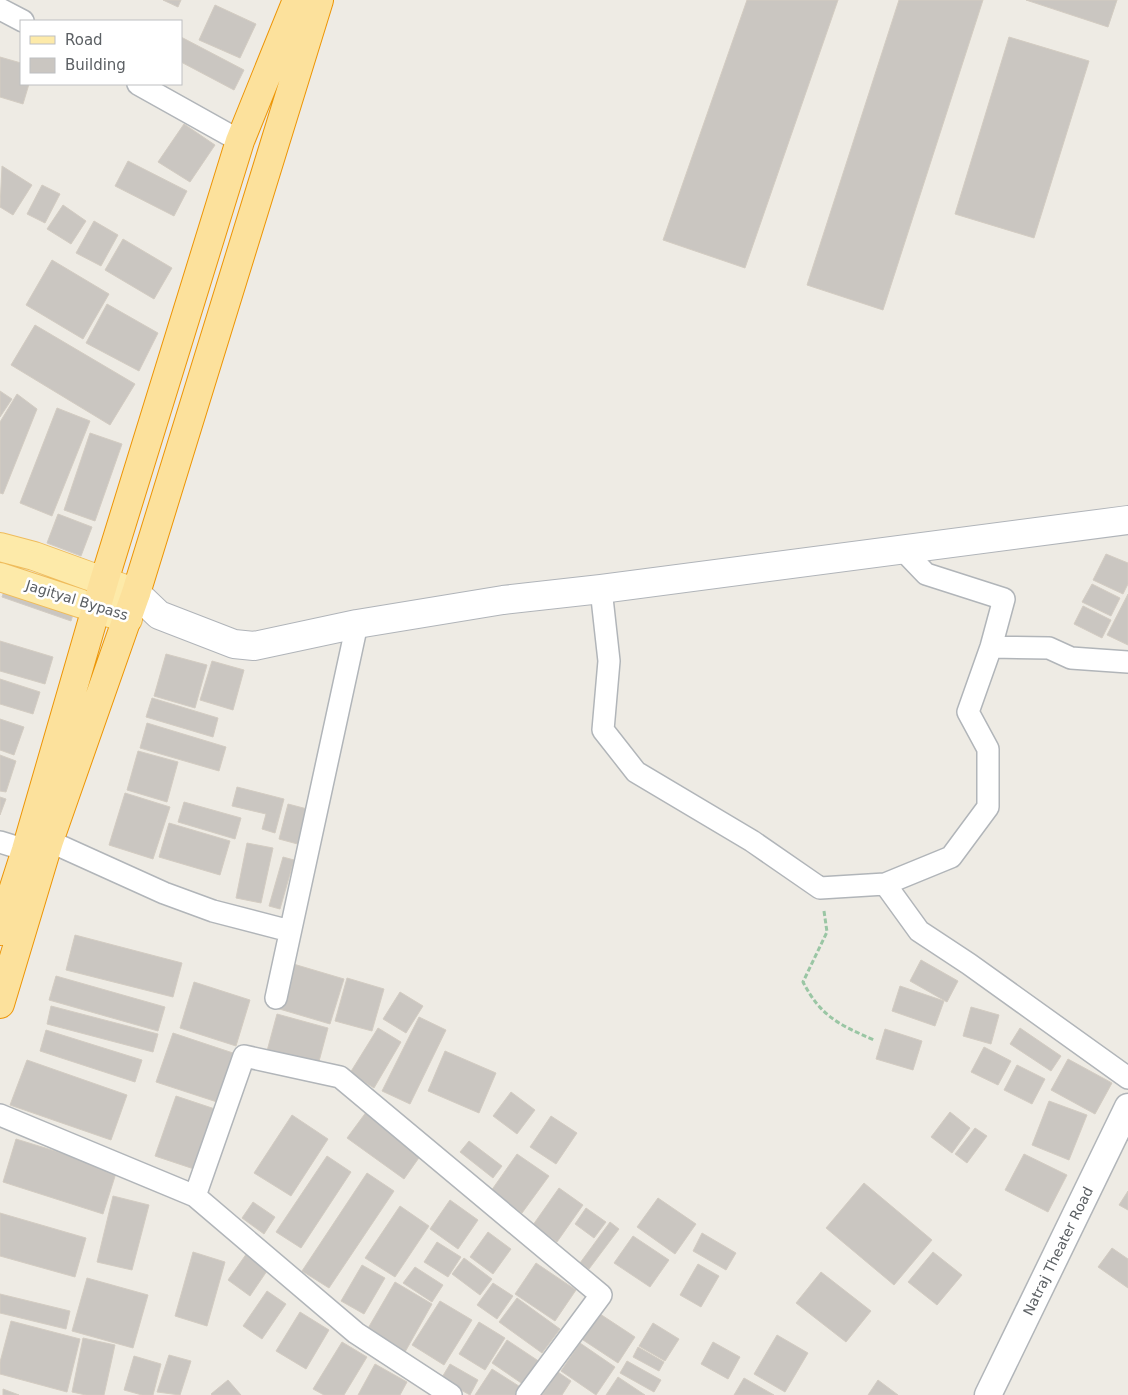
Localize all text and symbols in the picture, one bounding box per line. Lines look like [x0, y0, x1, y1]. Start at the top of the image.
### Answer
legend [20, 20, 182, 85]
text: Road [65, 31, 103, 49]
text: Building [65, 56, 126, 74]
street label: Jagityal Bypass [23, 577, 130, 623]
street label: Natraj Theater Road [1020, 1184, 1096, 1318]

